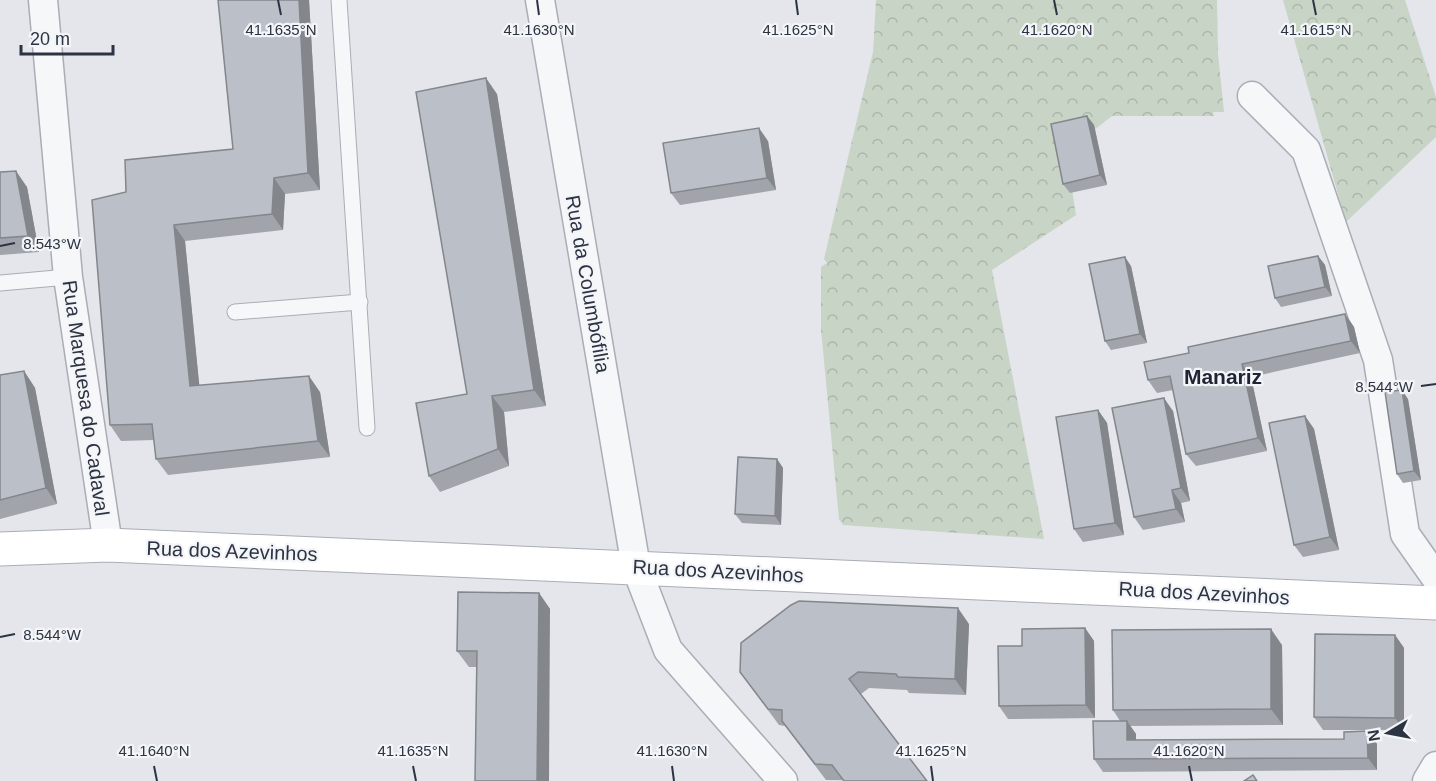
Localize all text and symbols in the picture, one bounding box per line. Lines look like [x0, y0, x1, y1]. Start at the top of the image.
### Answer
scale bar [21, 18, 112, 56]
text: 41.1635°N [245, 21, 317, 38]
text: 41.1630°N [503, 21, 575, 38]
text: 41.1625°N [762, 21, 834, 38]
text: 41.1620°N [1021, 21, 1093, 38]
text: 41.1615°N [1280, 21, 1352, 38]
text: 20 m [30, 29, 70, 49]
street label: Rua da Columbófilia [562, 193, 615, 375]
text: 8.543°W [23, 235, 82, 252]
street label: Rua Marquesa do Cadaval [59, 279, 113, 517]
district label: Manariz [1184, 365, 1262, 388]
text: 8.544°W [1355, 378, 1414, 395]
street label: Rua dos Azevinhos [146, 537, 318, 565]
street label: Rua dos Azevinhos [632, 556, 804, 586]
street label: Rua dos Azevinhos [1118, 578, 1290, 608]
text: 8.544°W [23, 626, 82, 643]
north arrow [1358, 703, 1418, 763]
text: N [1364, 728, 1383, 743]
text: 41.1640°N [118, 742, 190, 759]
text: 41.1635°N [377, 742, 449, 759]
text: 41.1630°N [636, 742, 708, 759]
text: 41.1625°N [895, 742, 967, 759]
text: 41.1620°N [1153, 742, 1225, 759]

